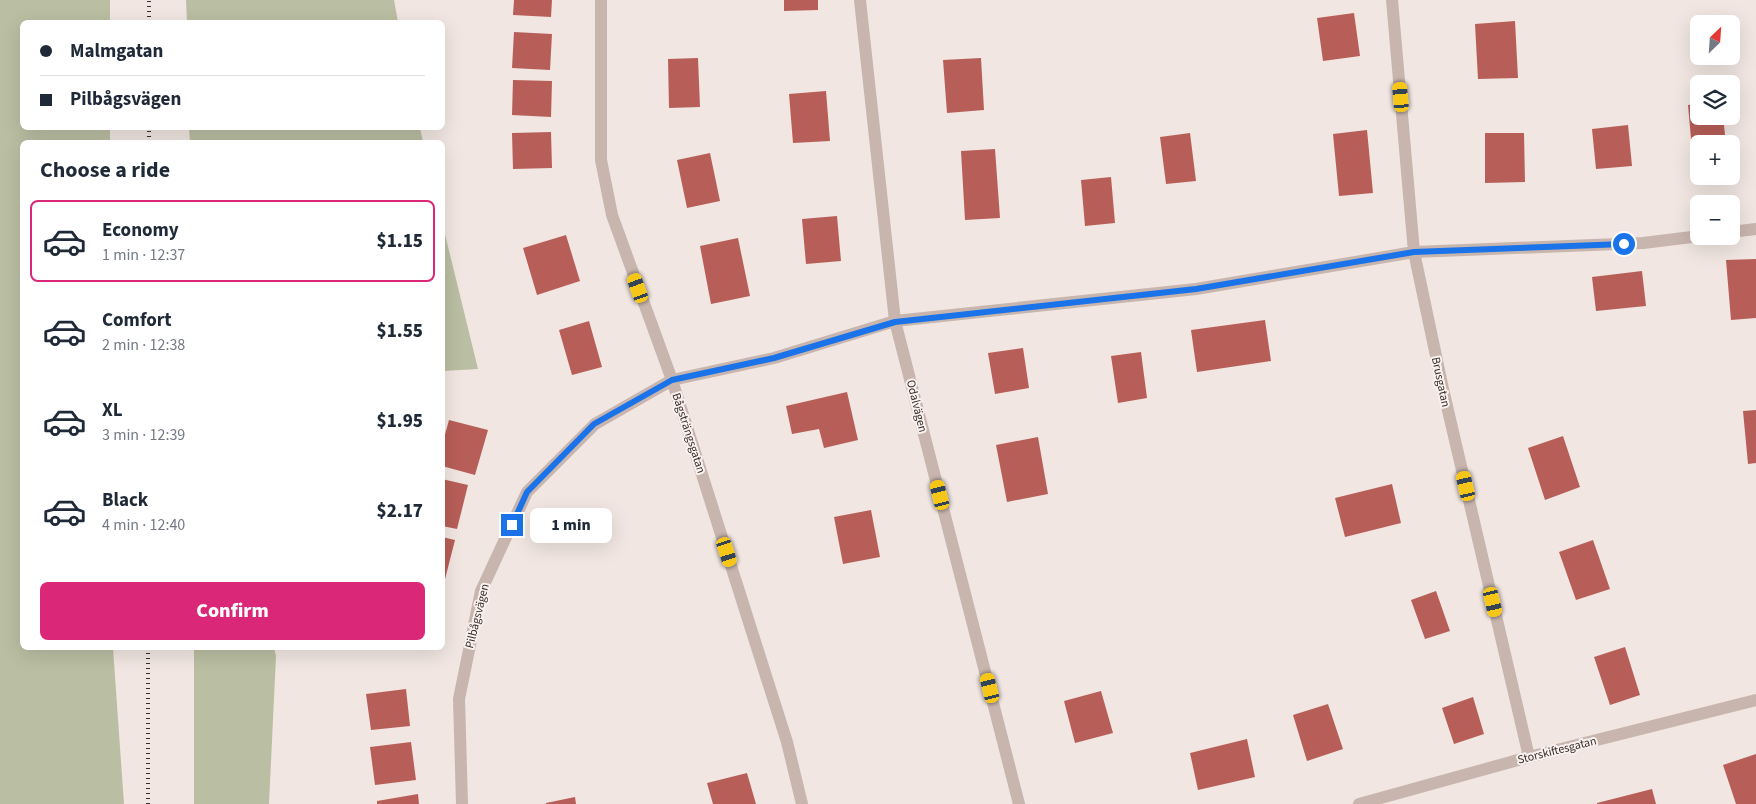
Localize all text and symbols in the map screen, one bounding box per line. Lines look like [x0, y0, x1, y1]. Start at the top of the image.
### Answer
north arrow [1690, 15, 1740, 65]
map controls [1690, 15, 1740, 245]
text: Malmgatan [70, 38, 163, 65]
button: layers [1690, 75, 1740, 125]
car [1392, 81, 1409, 113]
text: Pilbågsvägen [70, 86, 181, 113]
button: + [1690, 135, 1740, 185]
text: Choose a ride [40, 154, 170, 186]
button: − [1690, 195, 1740, 245]
text: Economy [102, 217, 179, 244]
icon: car [42, 219, 87, 264]
text: $1.15 [377, 228, 423, 255]
route start [1613, 233, 1635, 255]
text: 1 min · 12:37 [102, 244, 185, 266]
car [625, 271, 650, 305]
text: Comfort [102, 307, 172, 334]
icon: car [42, 309, 87, 354]
text: $1.55 [377, 318, 423, 345]
text: 2 min · 12:38 [102, 334, 185, 356]
street label: Brusgatan [1427, 355, 1454, 409]
street label: Odalvägen [902, 378, 931, 434]
street label: Bågsträngsgatan [668, 391, 710, 476]
text: XL [102, 397, 123, 424]
icon: car [42, 399, 87, 444]
text: $1.95 [377, 408, 423, 435]
text: 3 min · 12:39 [102, 424, 185, 446]
car [1455, 470, 1476, 502]
car [929, 479, 950, 511]
text: Black [102, 487, 148, 514]
icon: car [42, 489, 87, 534]
text: $2.17 [377, 498, 423, 525]
callout: 1 min [530, 508, 612, 542]
text: 4 min · 12:40 [102, 514, 185, 536]
route end [501, 514, 523, 536]
text: 1 min [551, 514, 591, 536]
car [715, 535, 738, 569]
button: Confirm [40, 582, 425, 640]
street label: Pilbågsvägen [461, 582, 494, 650]
car [1482, 586, 1503, 618]
car [979, 672, 1000, 704]
street label: Storskiftesgatan [1516, 732, 1598, 768]

